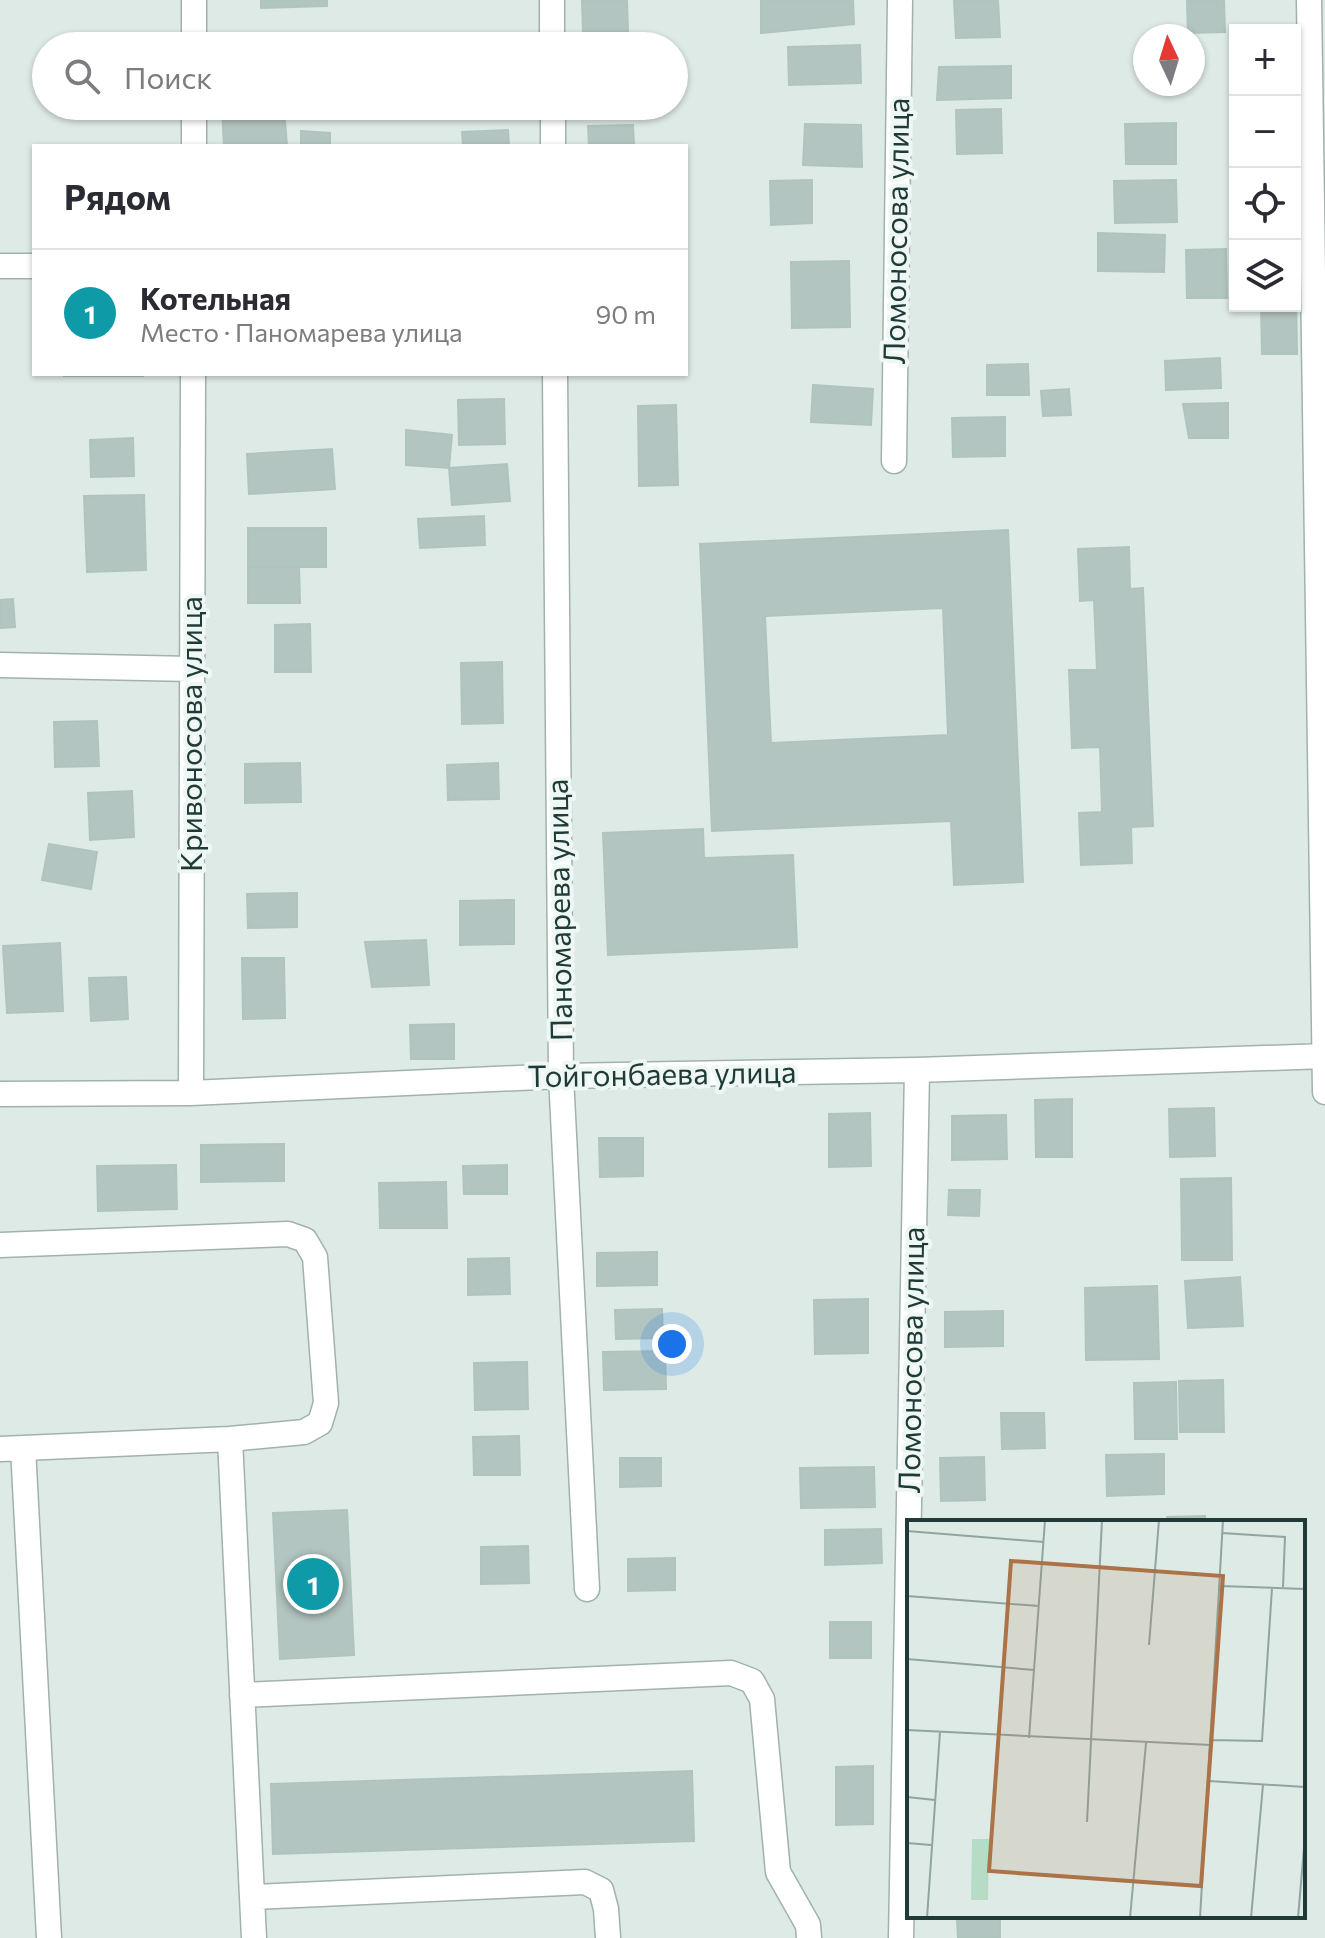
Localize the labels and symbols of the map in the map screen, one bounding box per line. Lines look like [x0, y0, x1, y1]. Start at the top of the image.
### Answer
north arrow [1133, 24, 1205, 96]
street label: Ломоносова улица [874, 97, 915, 365]
street label: Кривоносова улица [171, 596, 208, 872]
street label: Паномарева улица [537, 779, 578, 1042]
street label: Тойгонбаева улица [527, 1052, 797, 1093]
street label: Ломоносова улица [889, 1226, 930, 1494]
your location [652, 1324, 692, 1364]
inset map [907, 1520, 1305, 1918]
pin: 1 [287, 1554, 339, 1614]

